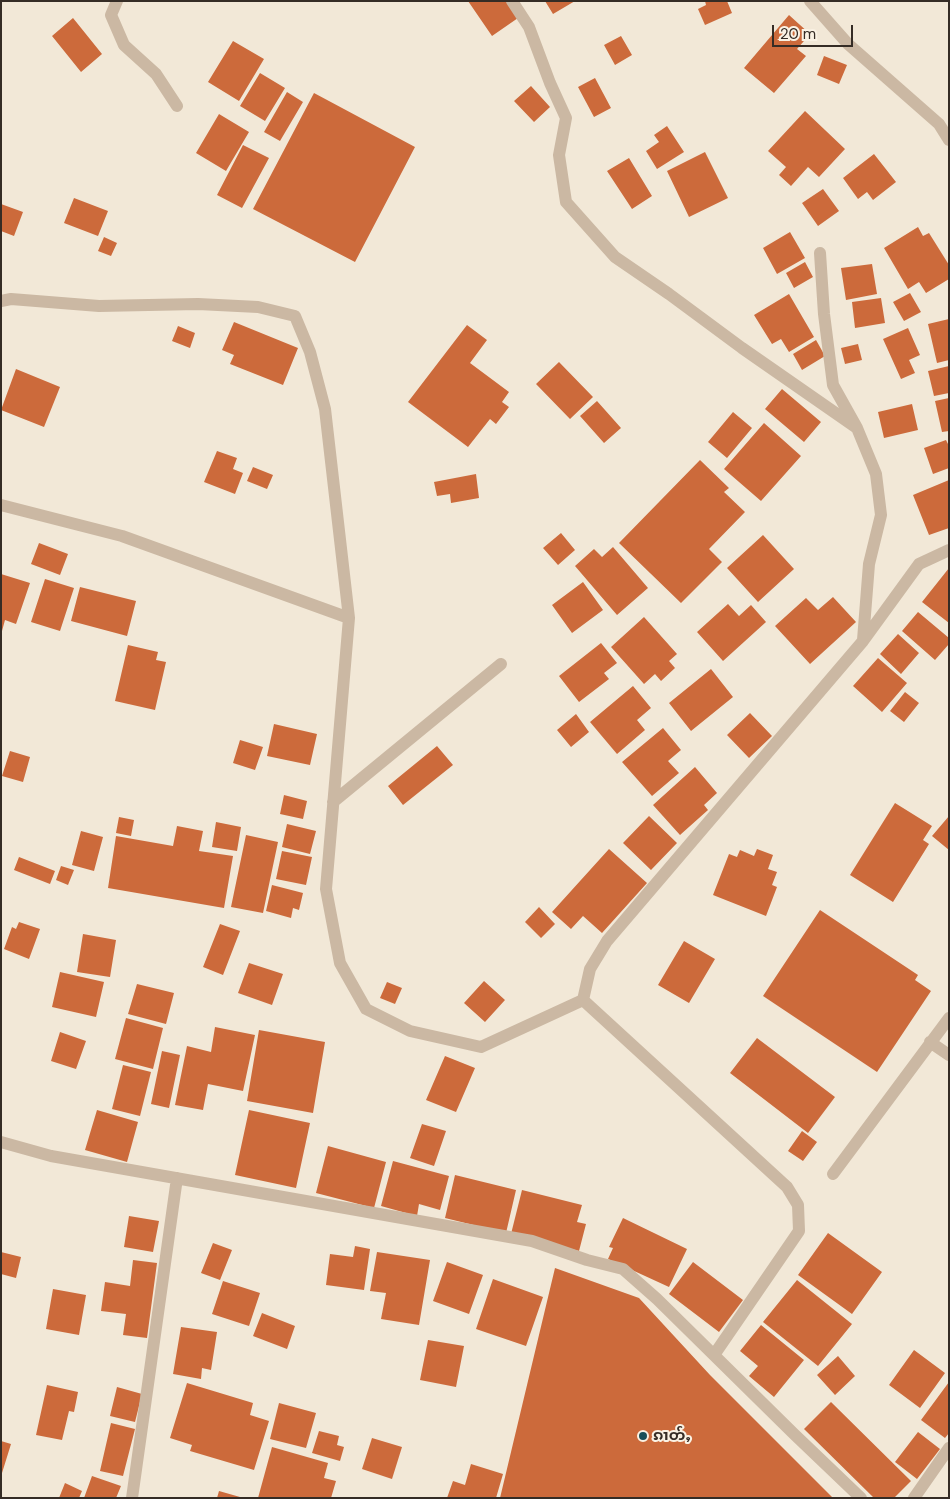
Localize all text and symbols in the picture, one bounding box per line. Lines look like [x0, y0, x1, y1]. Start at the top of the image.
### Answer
scale bar [775, 15, 856, 47]
text: 20 m [780, 24, 816, 44]
place label: ၵၢတ်ႇ [653, 1427, 691, 1445]
marker: ၵၢတ်ႇ [637, 1430, 649, 1442]

